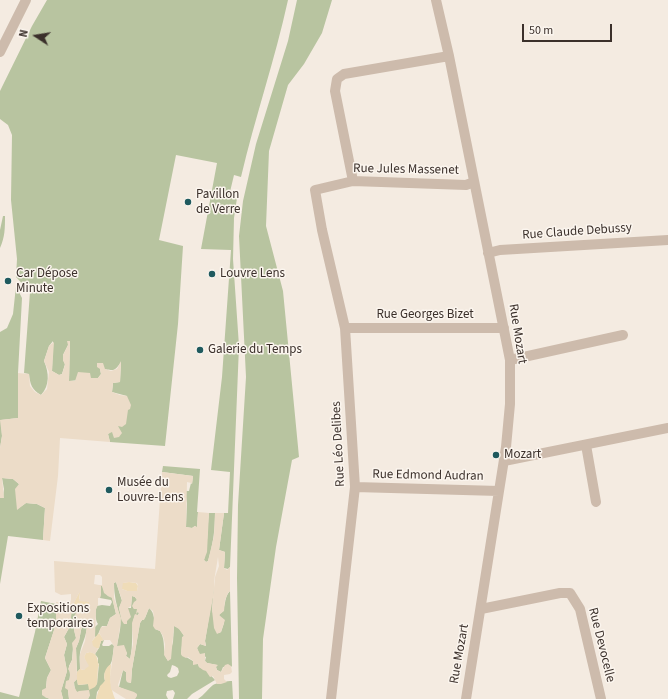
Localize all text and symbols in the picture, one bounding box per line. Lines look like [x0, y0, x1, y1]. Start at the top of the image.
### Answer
north arrow [16, 16, 56, 56]
scale bar [524, 16, 614, 42]
text: 50 m [529, 22, 553, 39]
text: N [16, 28, 32, 39]
street label: Rue Jules Massenet [353, 161, 459, 179]
place label: Pavillon de Verre [196, 187, 241, 218]
marker: Pavillon de Verre [183, 197, 193, 207]
street label: Rue Claude Debussy [522, 220, 632, 244]
place label: Car Dépose Minute [16, 266, 78, 297]
place label: Louvre Lens [220, 266, 285, 282]
marker: Louvre Lens [207, 269, 217, 279]
marker: Car Dépose Minute [3, 276, 13, 286]
street label: Rue Mozart [505, 303, 529, 365]
street label: Rue Georges Bizet [376, 307, 474, 323]
place label: Galerie du Temps [208, 342, 302, 358]
marker: Galerie du Temps [195, 345, 205, 355]
street label: Rue Léo Delibes [329, 401, 349, 487]
place label: Mozart [504, 447, 541, 463]
marker: Mozart [491, 450, 501, 460]
street label: Rue Edmond Audran [372, 467, 484, 485]
place label: Musée du Louvre-Lens [117, 475, 184, 506]
marker: Musée du Louvre-Lens [104, 485, 114, 495]
place label: Expositions temporaires [27, 601, 93, 632]
street label: Rue Devocelle [584, 606, 618, 684]
marker: Expositions temporaires [14, 611, 24, 621]
street label: Rue Mozart [447, 623, 473, 685]

